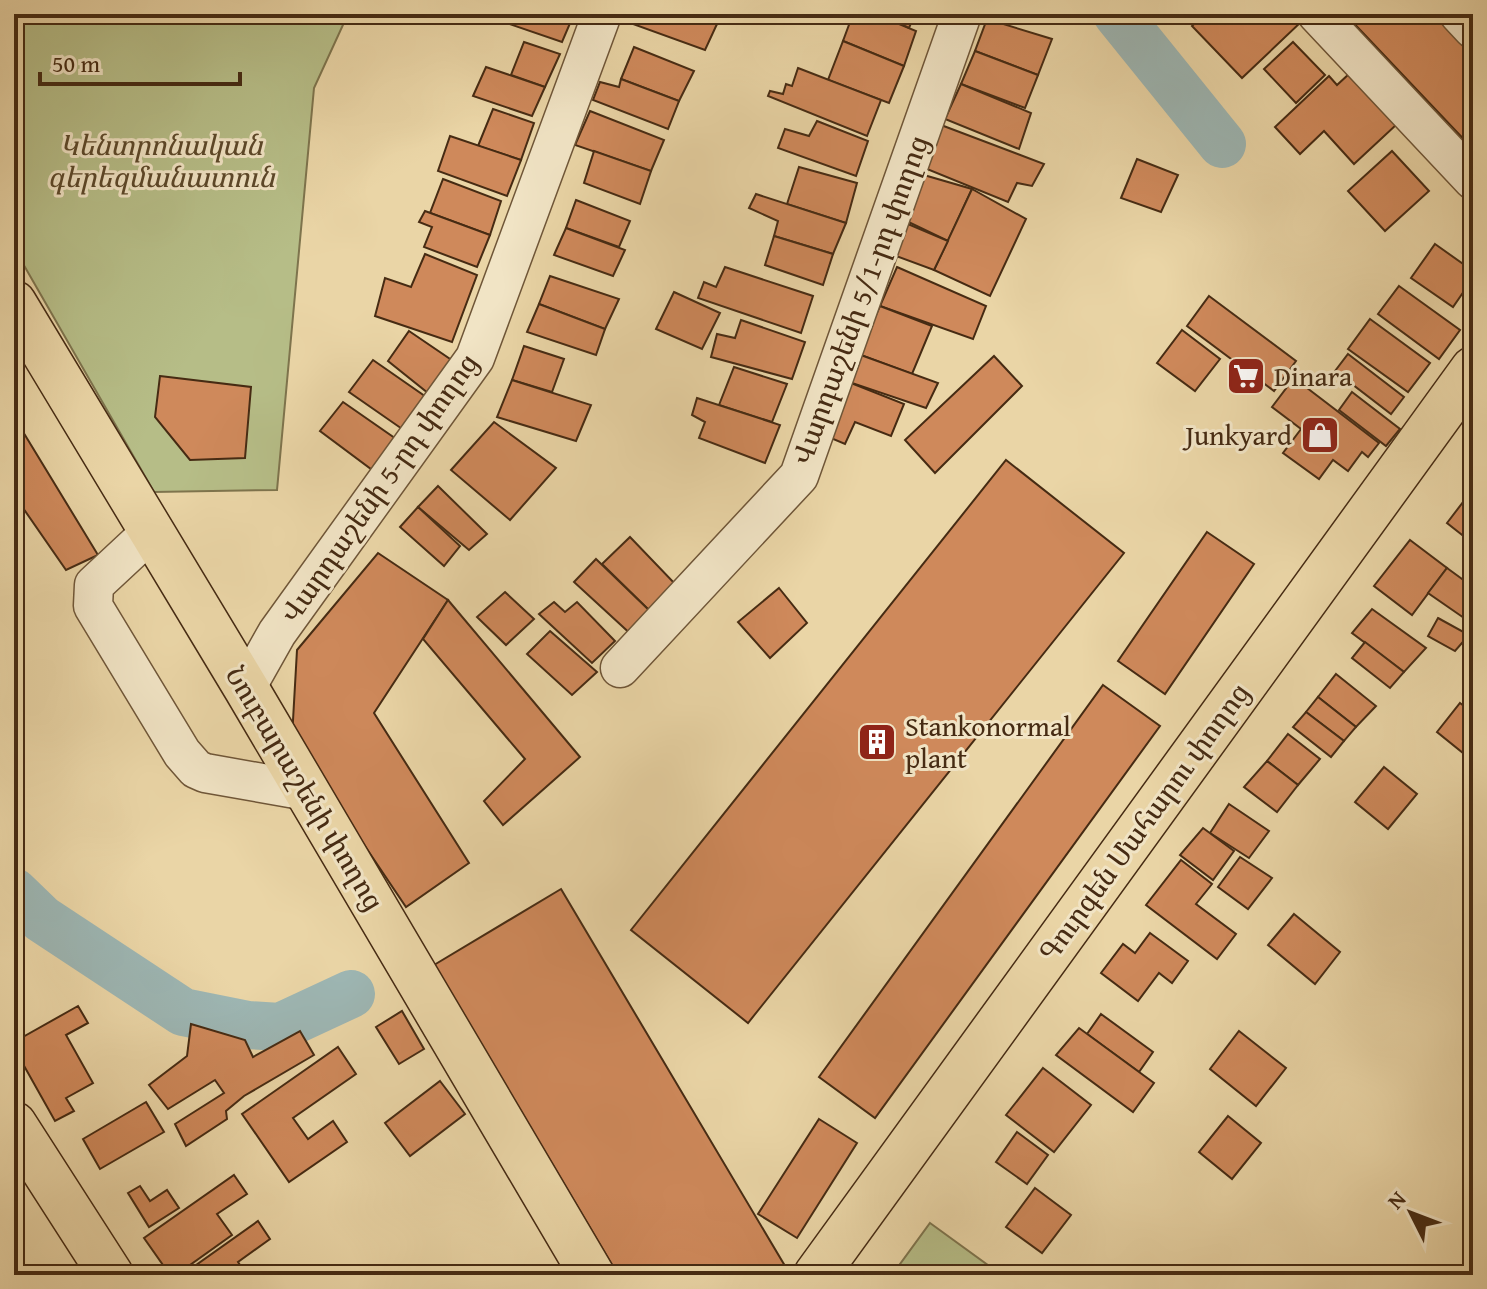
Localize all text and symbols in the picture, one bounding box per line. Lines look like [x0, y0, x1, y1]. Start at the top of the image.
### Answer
scale bar [40, 36, 240, 86]
text: 50 m [52, 46, 100, 81]
park label: Կենտրոնական գերեզմանատուն [47, 124, 276, 197]
street label: Վարդաշենի 5/1-րդ փողոց [781, 129, 938, 470]
street label: Վարդաշենի 5-րդ փողոց [270, 344, 488, 631]
supermarket icon: Dinara [1225, 355, 1267, 397]
place label: Dinara [1274, 355, 1353, 396]
place label: Junkyard [1182, 414, 1292, 455]
shop icon: Junkyard [1299, 414, 1341, 456]
street label: Նուբարաշենի փողոց [216, 658, 395, 918]
street label: Գուրգեն Մահարու փողոց [1028, 674, 1259, 970]
place label: Stankonormal plant [905, 705, 1071, 778]
building icon: Stankonormal plant [856, 721, 898, 763]
north arrow [1371, 1173, 1451, 1253]
text: N [1379, 1183, 1413, 1216]

